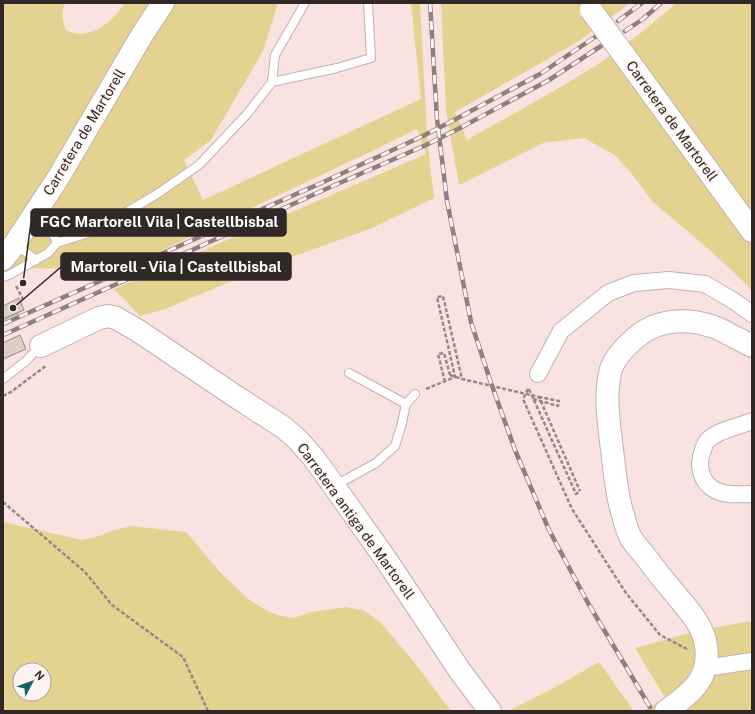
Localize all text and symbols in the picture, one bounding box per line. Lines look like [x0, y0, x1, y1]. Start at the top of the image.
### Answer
street label: Carretera de Martorell [623, 58, 721, 184]
street label: Carretera de Martorell [40, 66, 128, 198]
callout: FGC Martorell Vila | Castellbisbal [31, 209, 286, 236]
text: FGC Martorell Vila | Castellbisbal [40, 213, 278, 230]
callout: Martorell - Vila | Castellbisbal [61, 253, 291, 280]
text: Martorell - Vila | Castellbisbal [70, 258, 282, 275]
street label: Carretera antiga de Martorell [294, 440, 418, 602]
north arrow [12, 662, 52, 702]
text: N [32, 668, 47, 683]

